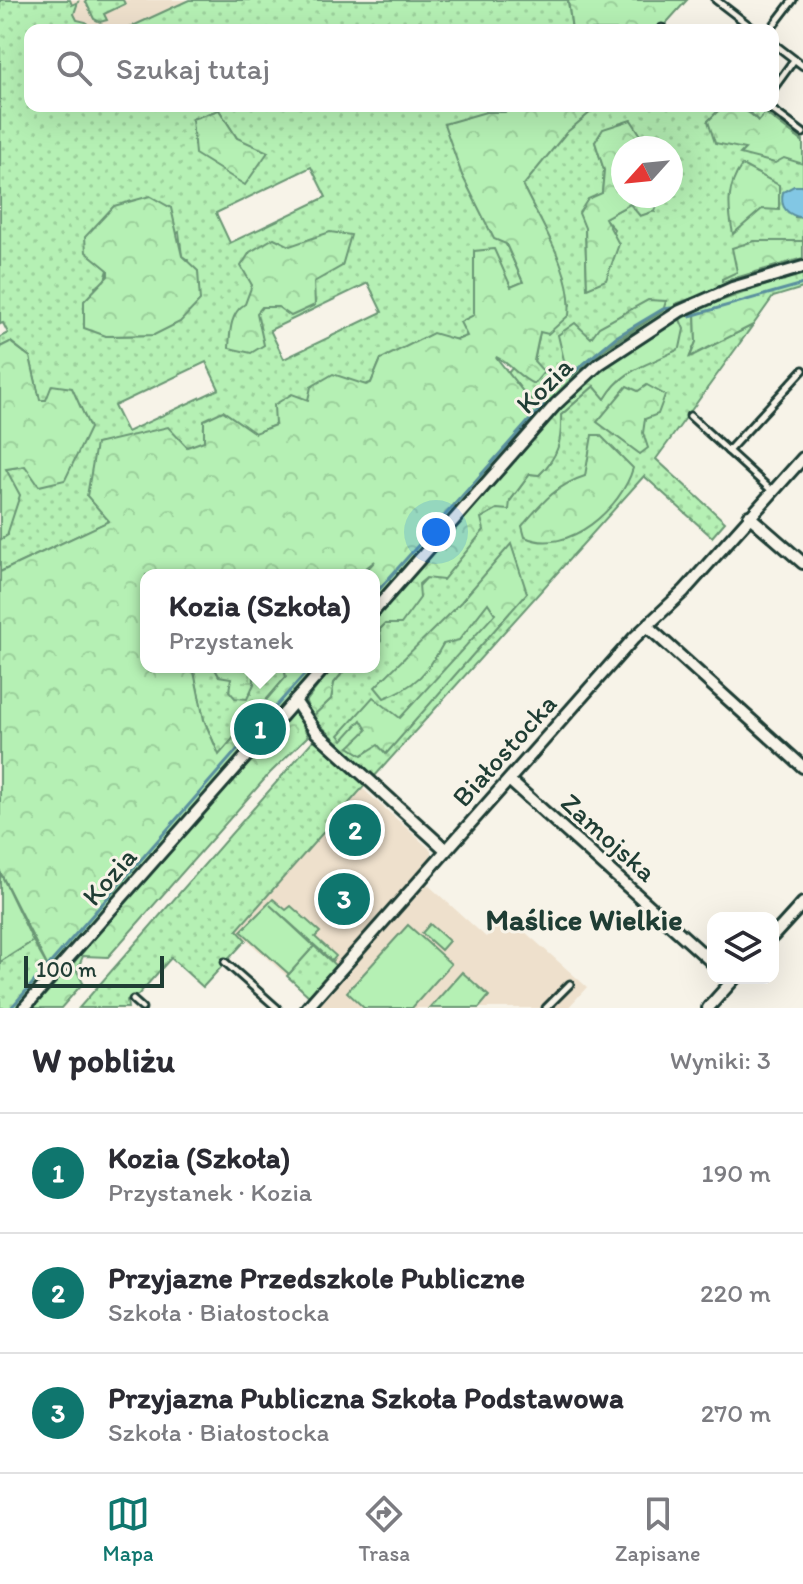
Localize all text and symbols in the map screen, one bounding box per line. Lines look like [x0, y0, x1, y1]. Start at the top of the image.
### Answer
search box [24, 24, 779, 112]
icon: search [52, 46, 96, 90]
text: Szukaj tutaj [116, 50, 270, 87]
north arrow [611, 136, 683, 208]
street label: Kozia [508, 349, 580, 421]
your location [416, 512, 456, 552]
popup [140, 569, 380, 673]
text: Kozia (Szkoła) [169, 587, 351, 624]
text: Przystanek [169, 624, 294, 656]
street label: Białostocka [445, 686, 564, 813]
pin: 1 [234, 699, 286, 759]
street label: Zamojska [554, 785, 664, 889]
pin: 2 [329, 800, 381, 860]
street label: Kozia [74, 839, 144, 912]
pin: 3 [318, 869, 370, 929]
district label: Maślice Wielkie [485, 901, 683, 938]
map controls [707, 912, 779, 984]
button: layers [707, 912, 779, 984]
scale bar [24, 952, 164, 988]
text: 100 m [36, 956, 97, 983]
text: W pobliżu [32, 1040, 175, 1081]
text: Wyniki: 3 [670, 1044, 771, 1076]
text: Kozia (Szkoła) [108, 1139, 290, 1176]
text: 1 [52, 1157, 64, 1189]
text: 190 m [702, 1157, 771, 1189]
text: Przystanek · Kozia [108, 1176, 312, 1208]
text: Przyjazne Przedszkole Publiczne [108, 1259, 525, 1296]
text: 2 [51, 1277, 65, 1309]
text: 220 m [700, 1277, 771, 1309]
text: Szkoła · Białostocka [108, 1296, 329, 1328]
text: Przyjazna Publiczna Szkoła Podstawowa [108, 1379, 624, 1416]
text: 3 [51, 1397, 65, 1429]
text: 270 m [701, 1397, 771, 1429]
text: Szkoła · Białostocka [108, 1416, 329, 1448]
tab: Mapa [102, 1492, 154, 1567]
tab: Trasa [359, 1492, 410, 1567]
tab: Zapisane [615, 1492, 701, 1567]

